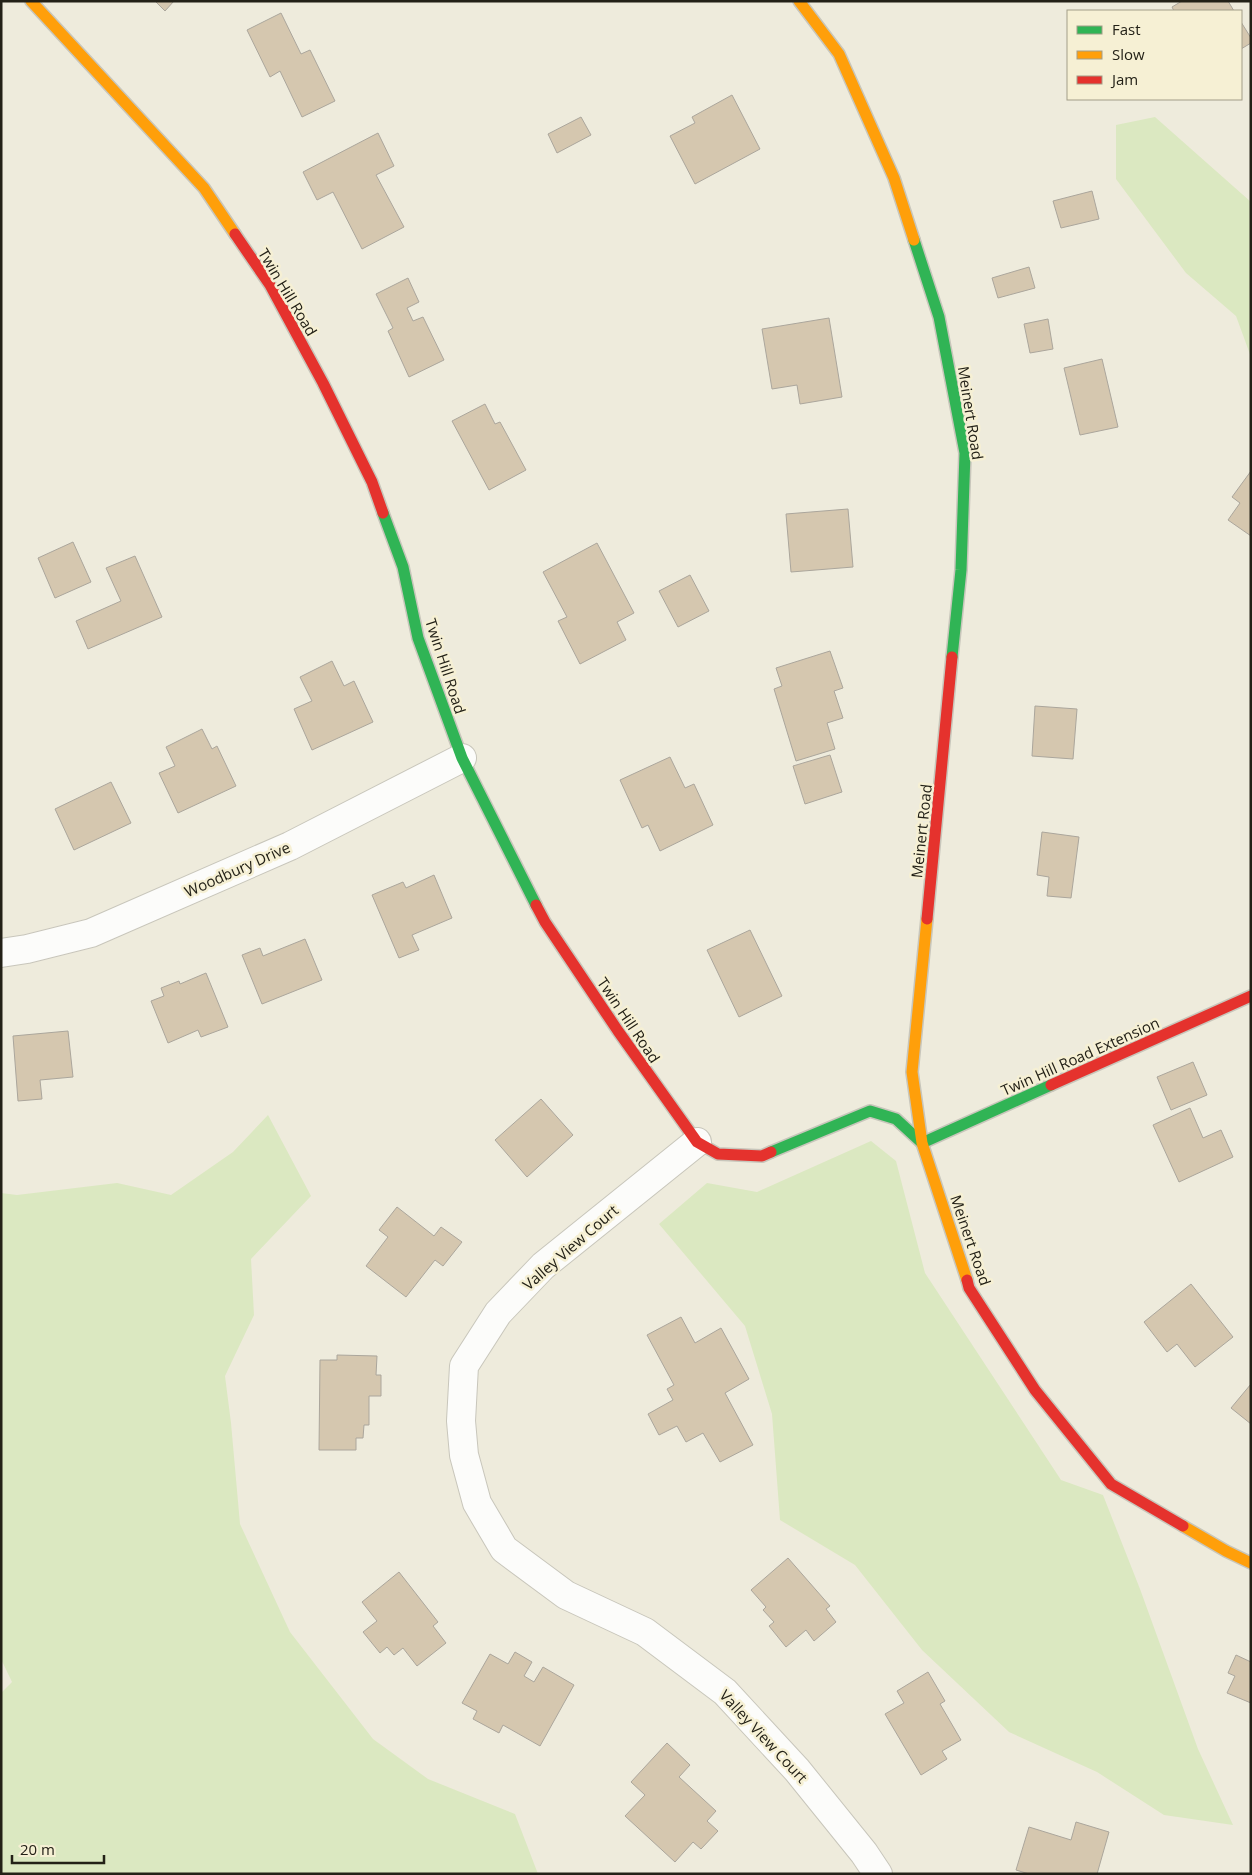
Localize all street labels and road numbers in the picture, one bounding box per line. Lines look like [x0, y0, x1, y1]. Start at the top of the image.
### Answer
street label: Twin Hill Road [254, 244, 322, 340]
street label: Meinert Road [954, 365, 988, 461]
street label: Twin Hill Road [421, 616, 471, 716]
street label: Meinert Road [906, 783, 936, 879]
street label: Woodbury Drive [181, 837, 293, 901]
street label: Twin Hill Road [593, 973, 665, 1067]
street label: Twin Hill Road Extension [998, 1012, 1162, 1100]
street label: Meinert Road [946, 1192, 996, 1288]
street label: Valley View Court [518, 1200, 622, 1294]
street label: Valley View Court [716, 1685, 812, 1787]

